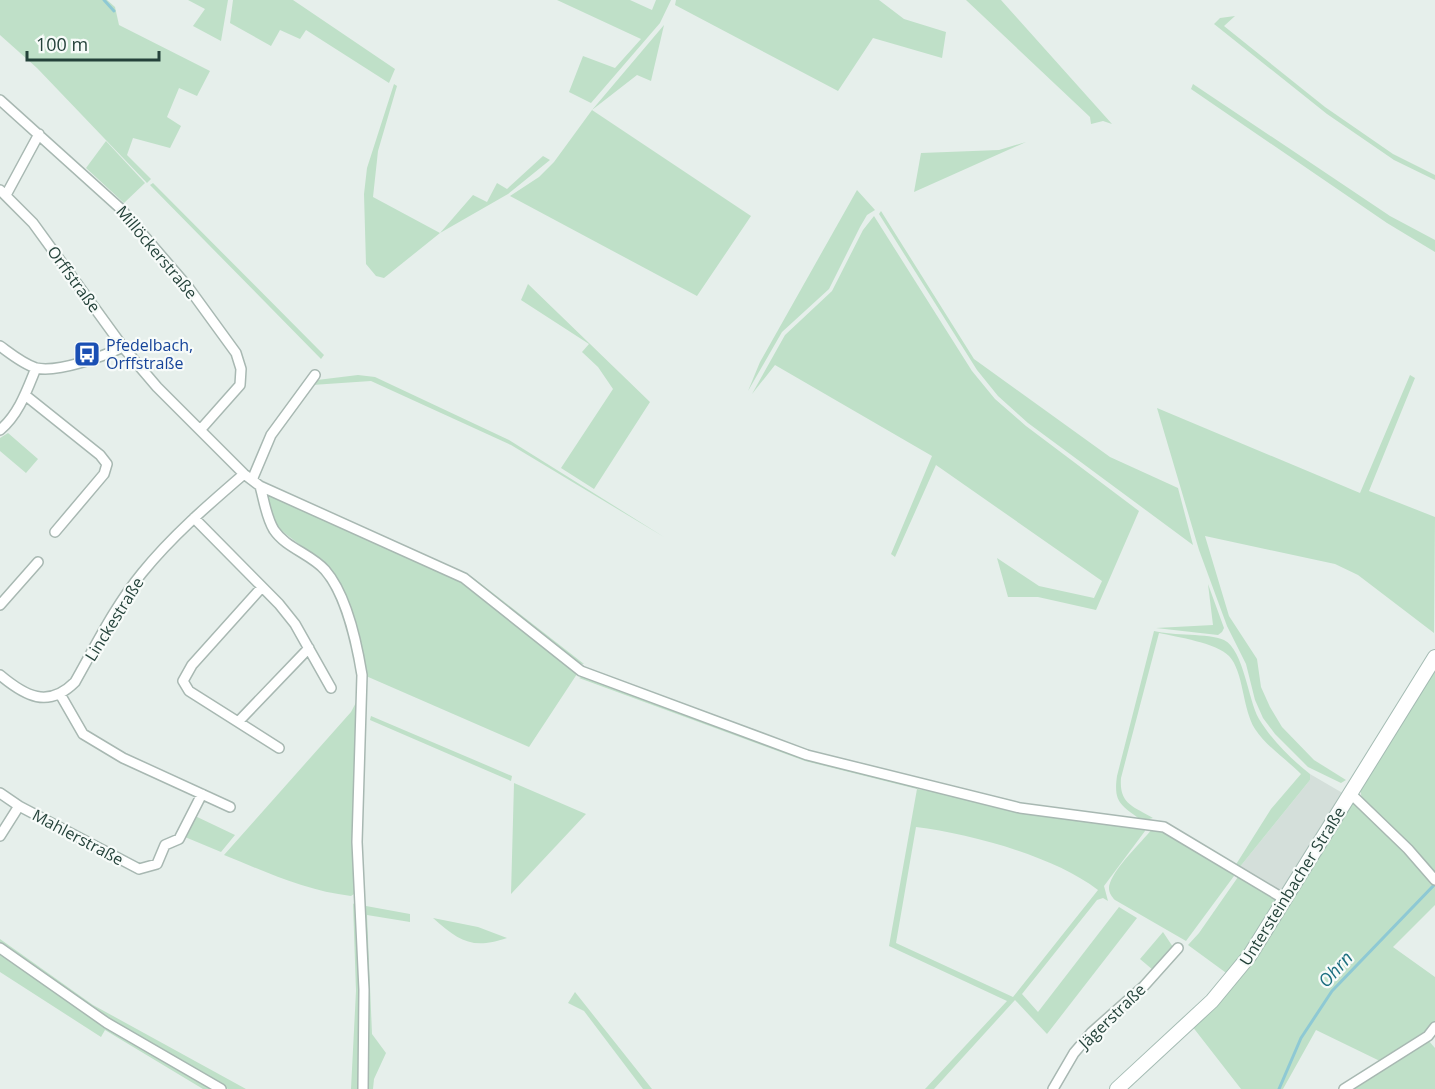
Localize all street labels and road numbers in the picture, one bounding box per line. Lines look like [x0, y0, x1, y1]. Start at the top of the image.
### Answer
street label: Millöckerstraße [111, 201, 203, 303]
street label: Orffstraße [42, 241, 106, 317]
street label: Linckestraße [80, 573, 148, 665]
street label: Untersteinbacher Straße [1234, 802, 1350, 970]
street label: Mahlerstraße [29, 804, 127, 870]
street label: Jägerstraße [1072, 979, 1150, 1055]

